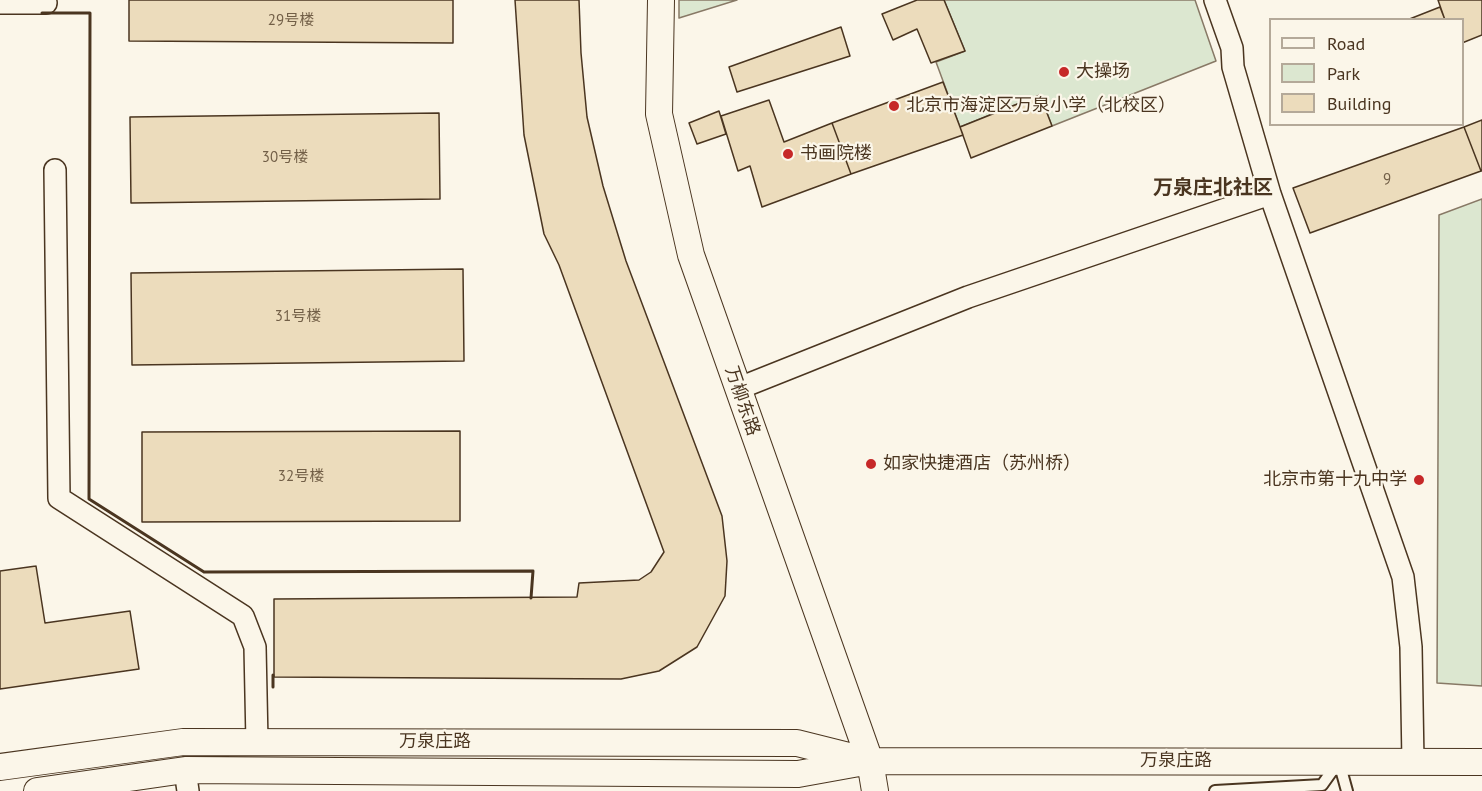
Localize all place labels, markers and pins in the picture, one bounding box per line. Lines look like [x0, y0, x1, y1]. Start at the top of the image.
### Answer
place label: 大操场 [1076, 61, 1130, 83]
marker: 大操场 [1057, 65, 1071, 79]
place label: 北京市海淀区万泉小学（北校区） [906, 95, 1176, 117]
marker: 北京市海淀区万泉小学（北校区） [887, 99, 901, 113]
place label: 书画院楼 [800, 143, 872, 165]
marker: 书画院楼 [781, 147, 795, 161]
place label: 如家快捷酒店（苏州桥） [883, 453, 1081, 475]
marker: 如家快捷酒店（苏州桥） [864, 457, 878, 471]
place label: 北京市第十九中学 [1263, 469, 1407, 491]
marker: 北京市第十九中学 [1412, 473, 1426, 487]

